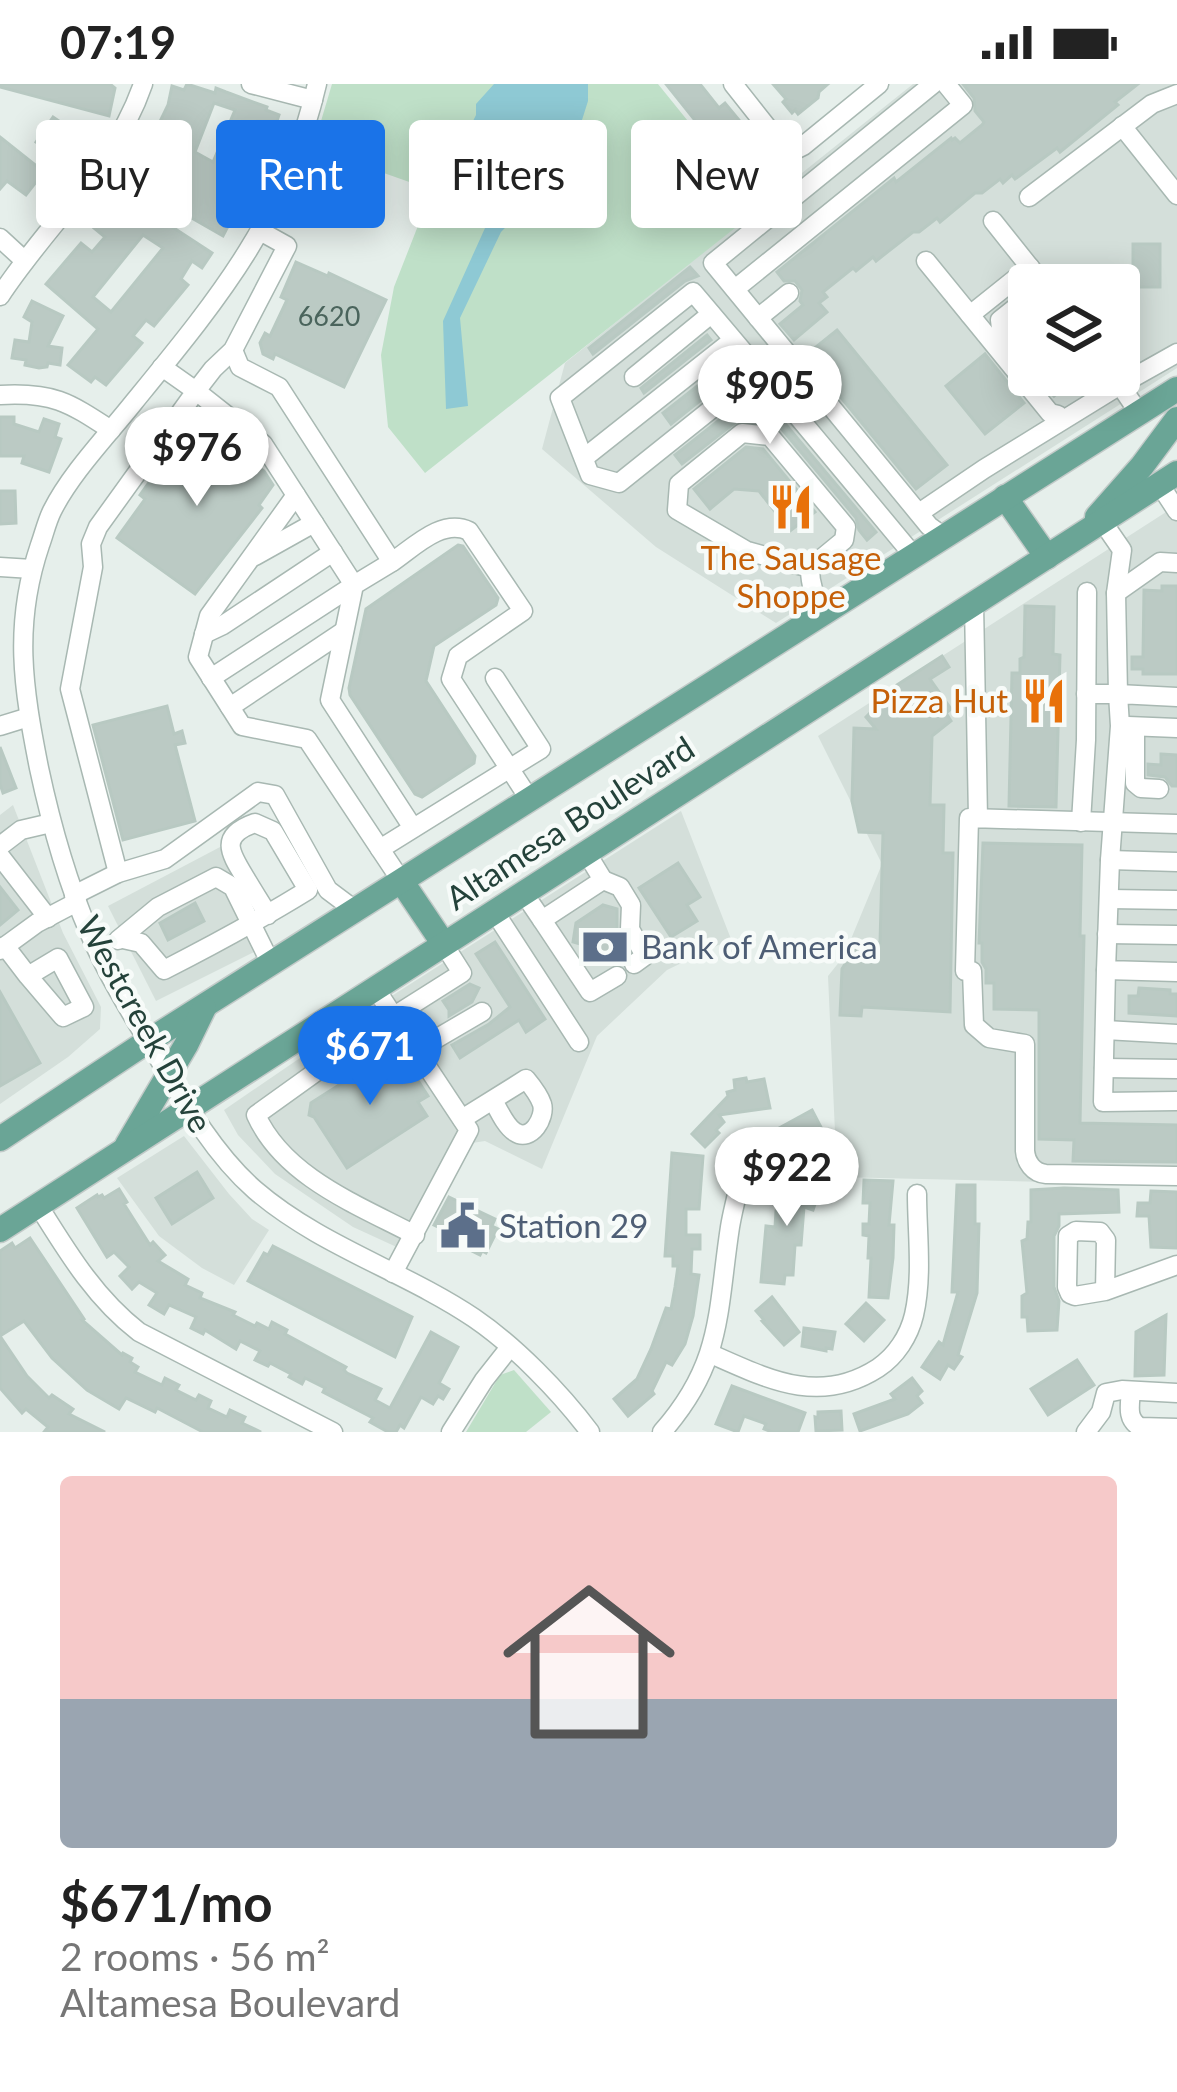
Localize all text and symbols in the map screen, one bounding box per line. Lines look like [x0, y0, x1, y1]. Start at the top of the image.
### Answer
text: 07:19 [60, 15, 176, 69]
chip: Buy [36, 120, 192, 228]
chip: Rent [216, 120, 385, 228]
chip: Filters [409, 120, 607, 228]
chip: New [631, 120, 802, 228]
map controls [1008, 264, 1140, 396]
button: layers [1008, 264, 1140, 396]
house number: 6620 [298, 299, 360, 332]
pin: $905 [699, 345, 841, 447]
text: $905 [725, 361, 815, 407]
pin: $976 [126, 407, 268, 509]
text: $976 [152, 423, 242, 469]
restaurant icon: The Sausage Shoppe [766, 482, 816, 532]
place label: The Sausage Shoppe [701, 537, 881, 615]
restaurant icon: Pizza Hut [1019, 676, 1069, 726]
place label: Pizza Hut [871, 680, 1008, 720]
street label: Altamesa Boulevard [438, 727, 701, 917]
street label: Westcreek Drive [70, 908, 222, 1139]
bank icon: Bank of America [580, 922, 630, 972]
place label: Bank of America [641, 926, 878, 966]
pin: $671 [299, 1006, 441, 1108]
text: $671 [325, 1022, 415, 1068]
pin: $922 [716, 1127, 858, 1229]
text: $922 [742, 1143, 832, 1189]
public building icon: Station 29 [438, 1201, 488, 1251]
place label: Station 29 [499, 1205, 648, 1245]
icon: home [481, 1554, 697, 1770]
text: $671/mo [60, 1872, 273, 1933]
text: 2 rooms · 56 m² [60, 1933, 330, 1979]
text: Altamesa Boulevard [60, 1979, 400, 2025]

